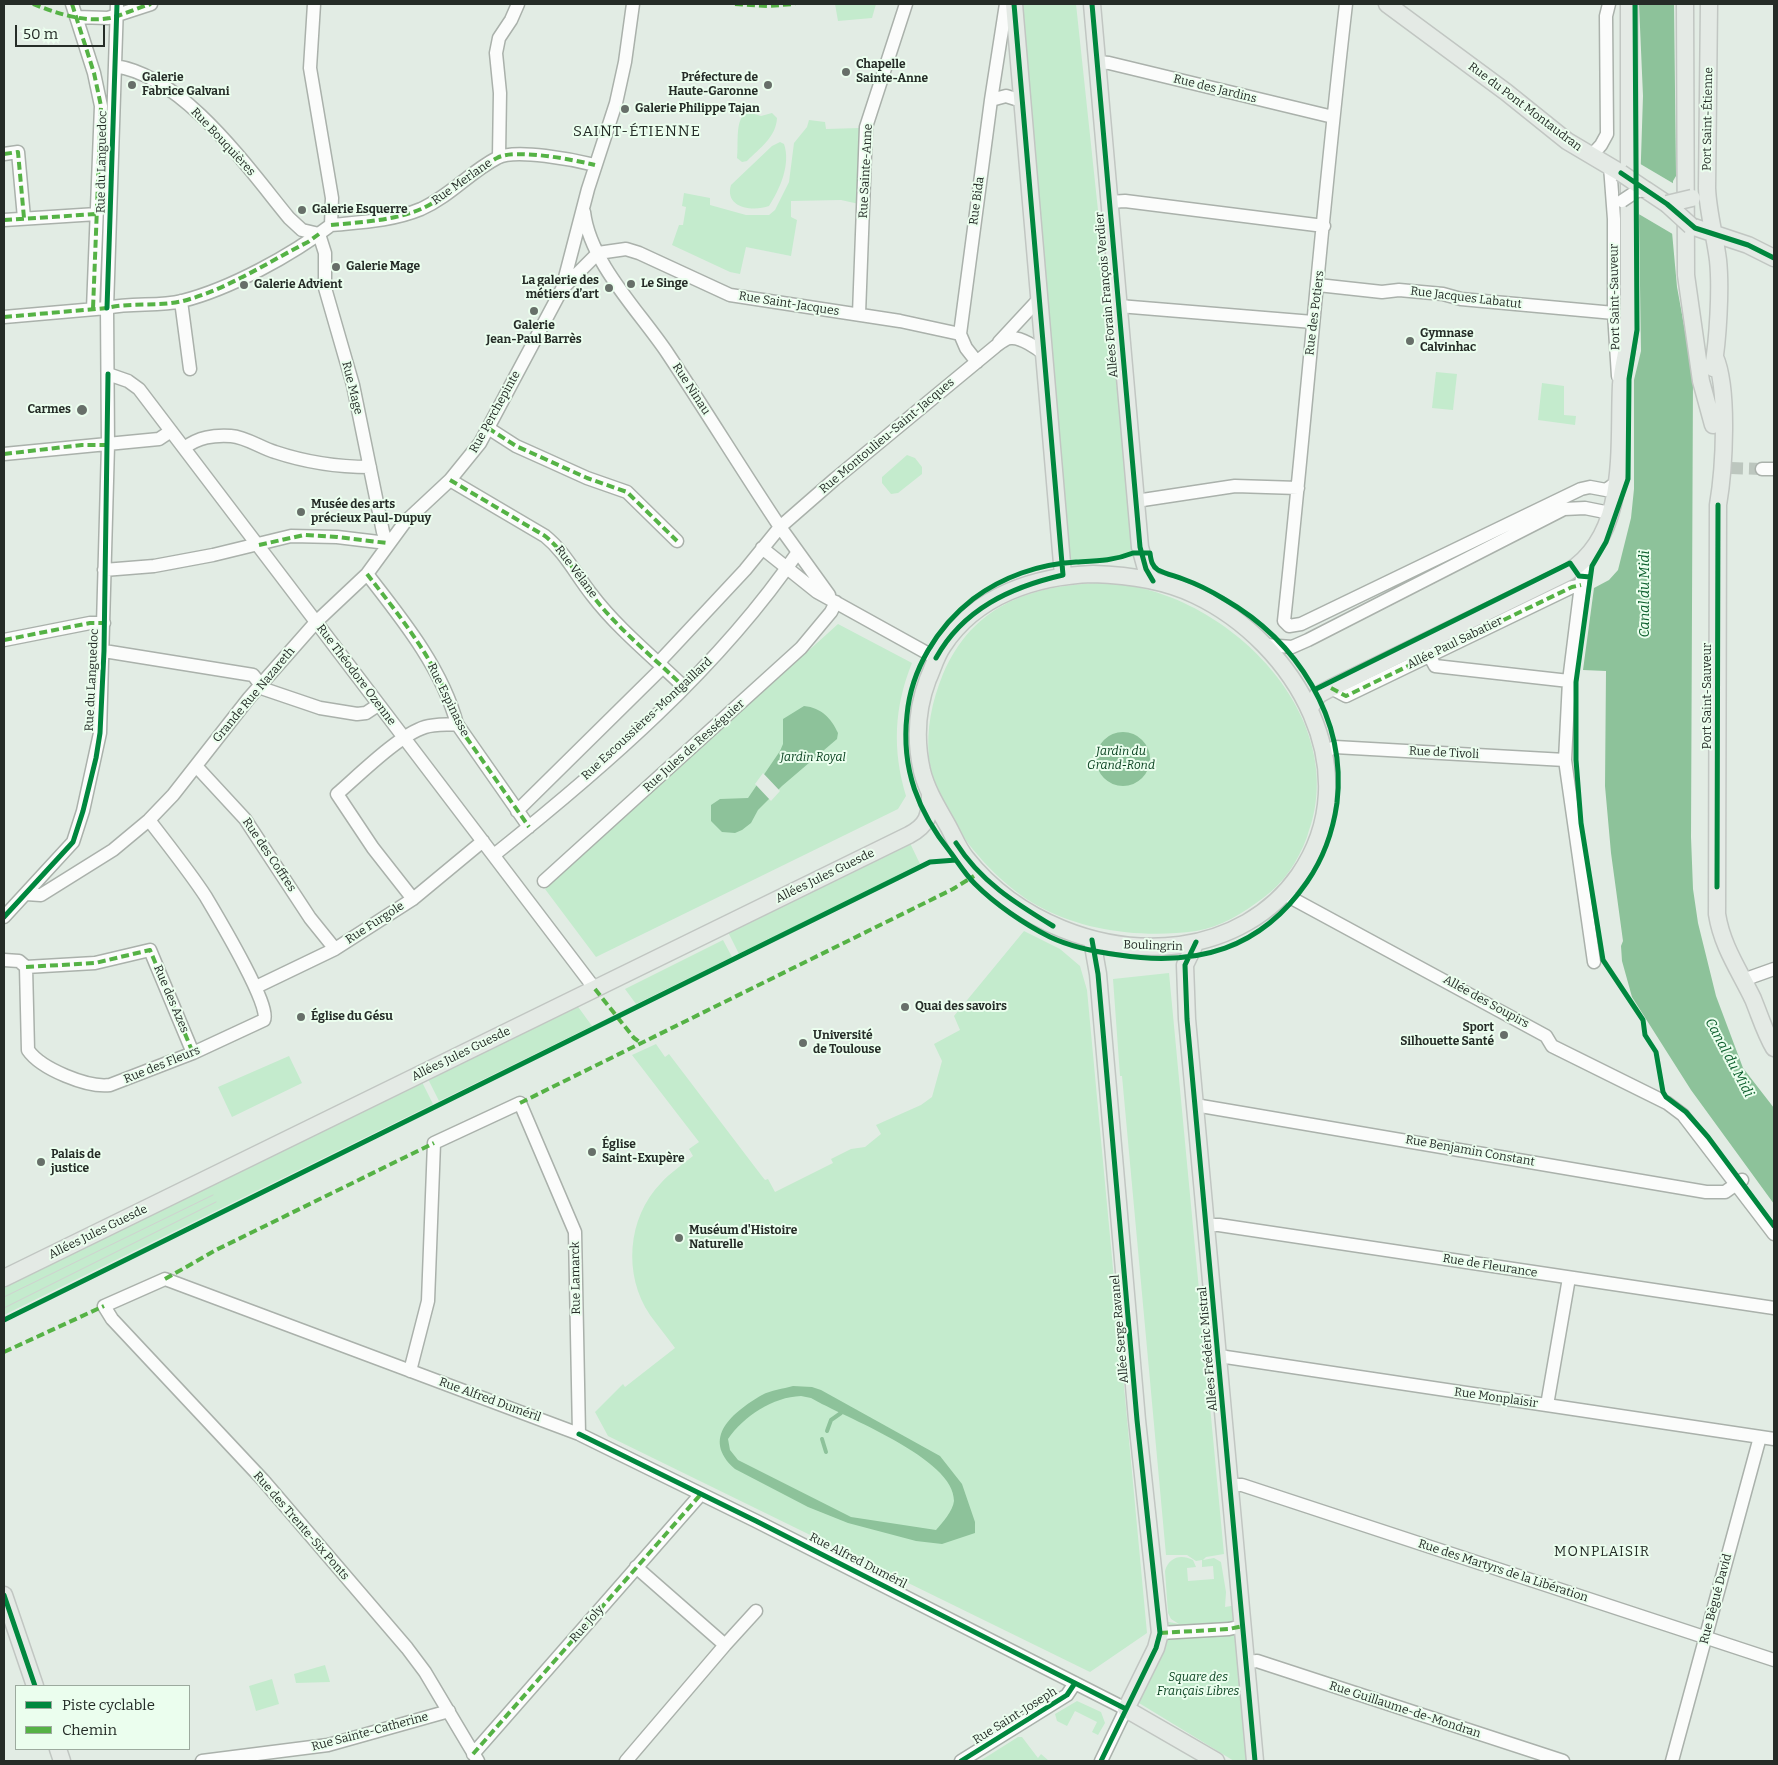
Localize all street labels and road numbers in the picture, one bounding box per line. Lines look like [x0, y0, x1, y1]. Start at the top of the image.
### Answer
street label: Rue du Pont Montaudran [1465, 60, 1585, 154]
street label: Port Saint-Étienne [1700, 67, 1716, 171]
street label: Rue des Jardins [1172, 72, 1258, 106]
street label: Rue Bouquières [188, 105, 258, 179]
street label: Rue du Languedoc [94, 111, 110, 213]
street label: Rue Sainte-Anne [856, 123, 876, 219]
street label: Rue Merlane [429, 156, 495, 208]
street label: Rue Bida [966, 176, 988, 226]
street label: Allées Forain François Verdier [1093, 211, 1121, 379]
street label: Port Saint-Sauveur [1607, 244, 1623, 350]
street label: Rue des Potiers [1303, 270, 1327, 356]
street label: Rue Jacques Labatut [1410, 284, 1522, 312]
street label: Rue Saint-Jacques [738, 289, 840, 319]
street label: Rue Mage [338, 360, 366, 416]
street label: Rue Ninau [669, 360, 713, 418]
street label: Rue Perchepinte [466, 368, 524, 456]
street label: Rue Montoulieu-Saint-Jacques [817, 375, 957, 497]
street label: Rue Vélane [552, 543, 600, 601]
street label: Allée Paul Sabatier [1405, 614, 1505, 672]
street label: Rue Théodore Ozenne [313, 622, 399, 728]
street label: Rue du Languedoc [82, 628, 102, 732]
street label: Port Saint-Sauveur [1701, 643, 1715, 749]
street label: Grande Rue Nazareth [210, 645, 298, 745]
street label: Rue Escoussières-Montgaillard [579, 655, 715, 783]
street label: Rue Espinasse [424, 661, 472, 739]
street label: Rue Jules de Rességuier [640, 697, 748, 795]
street label: Rue de Tivoli [1409, 744, 1479, 762]
street label: Rue des Coffres [239, 815, 299, 895]
street label: Allées Jules Guesde [773, 846, 877, 906]
street label: Rue Furgole [343, 899, 407, 947]
street label: Boulingrin [1123, 938, 1183, 954]
street label: Rue des Azes [150, 963, 192, 1035]
street label: Allée des Soupirs [1441, 973, 1531, 1031]
street label: Allées Jules Guesde [409, 1024, 513, 1084]
street label: Rue des Fleurs [122, 1043, 202, 1087]
street label: Rue Benjamin Constant [1404, 1133, 1536, 1169]
street label: Allées Jules Guesde [46, 1202, 150, 1262]
street label: Rue Lamarck [568, 1241, 584, 1315]
street label: Rue de Fleurance [1442, 1251, 1538, 1281]
street label: Allée Serge Ravanel [1108, 1274, 1132, 1384]
street label: Allées Frédéric Mistral [1195, 1286, 1221, 1412]
street label: Rue Alfred Duméril [437, 1375, 543, 1425]
street label: Rue Monplaisir [1453, 1385, 1539, 1411]
street label: Rue des Trente-Six Ponts [250, 1469, 352, 1583]
street label: Rue Alfred Duméril [807, 1530, 909, 1592]
street label: Rue des Martyrs de la Libération [1416, 1537, 1590, 1605]
street label: Rue Bègué David [1697, 1552, 1735, 1646]
street label: Rue Joly [567, 1603, 607, 1645]
street label: Rue Guillaume-de-Mondran [1327, 1679, 1483, 1741]
street label: Rue Saint-Joseph [970, 1684, 1060, 1748]
street label: Rue Sainte-Catherine [310, 1709, 430, 1755]

